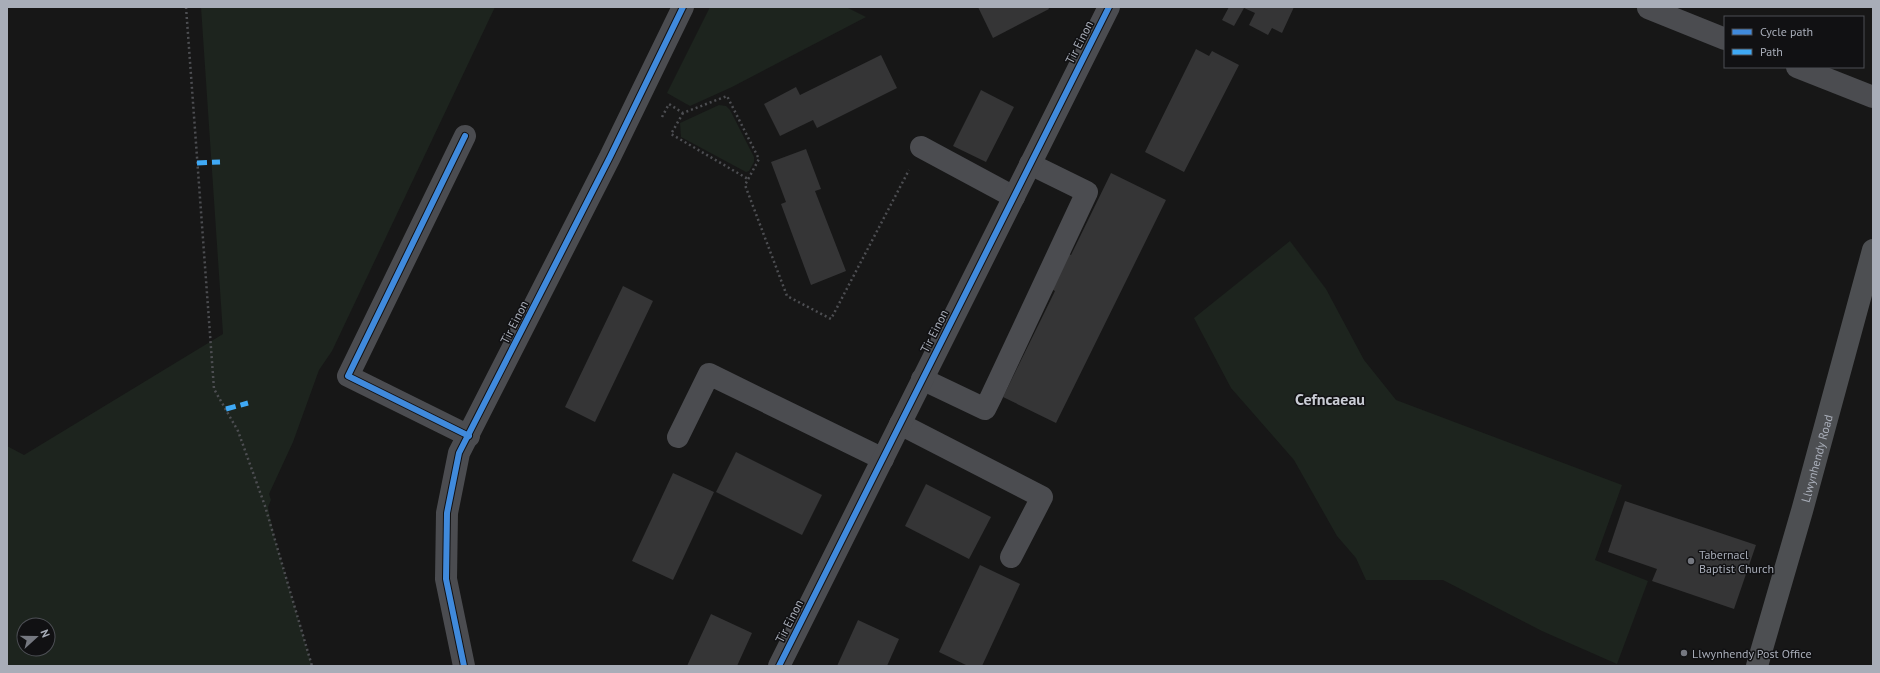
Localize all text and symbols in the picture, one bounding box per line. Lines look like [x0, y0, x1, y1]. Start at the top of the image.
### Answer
legend [1724, 16, 1864, 68]
street label: Tir Einon [1062, 18, 1096, 66]
text: Cycle path [1760, 24, 1813, 39]
text: Path [1760, 44, 1783, 59]
street label: Tir Einon [497, 298, 531, 346]
street label: Tir Einon [917, 307, 951, 355]
district label: Cefncaeau [1295, 389, 1365, 409]
street label: Llwynhendy Road [1797, 413, 1835, 504]
place label: Tabernacl Baptist Church [1699, 547, 1774, 576]
marker: Tabernacl Baptist Church [1686, 556, 1696, 566]
street label: Tir Einon [772, 597, 806, 645]
north arrow [16, 617, 56, 657]
text: N [38, 628, 53, 639]
place label: Llwynhendy Post Office [1692, 646, 1812, 661]
marker: Llwynhendy Post Office [1679, 648, 1689, 658]

